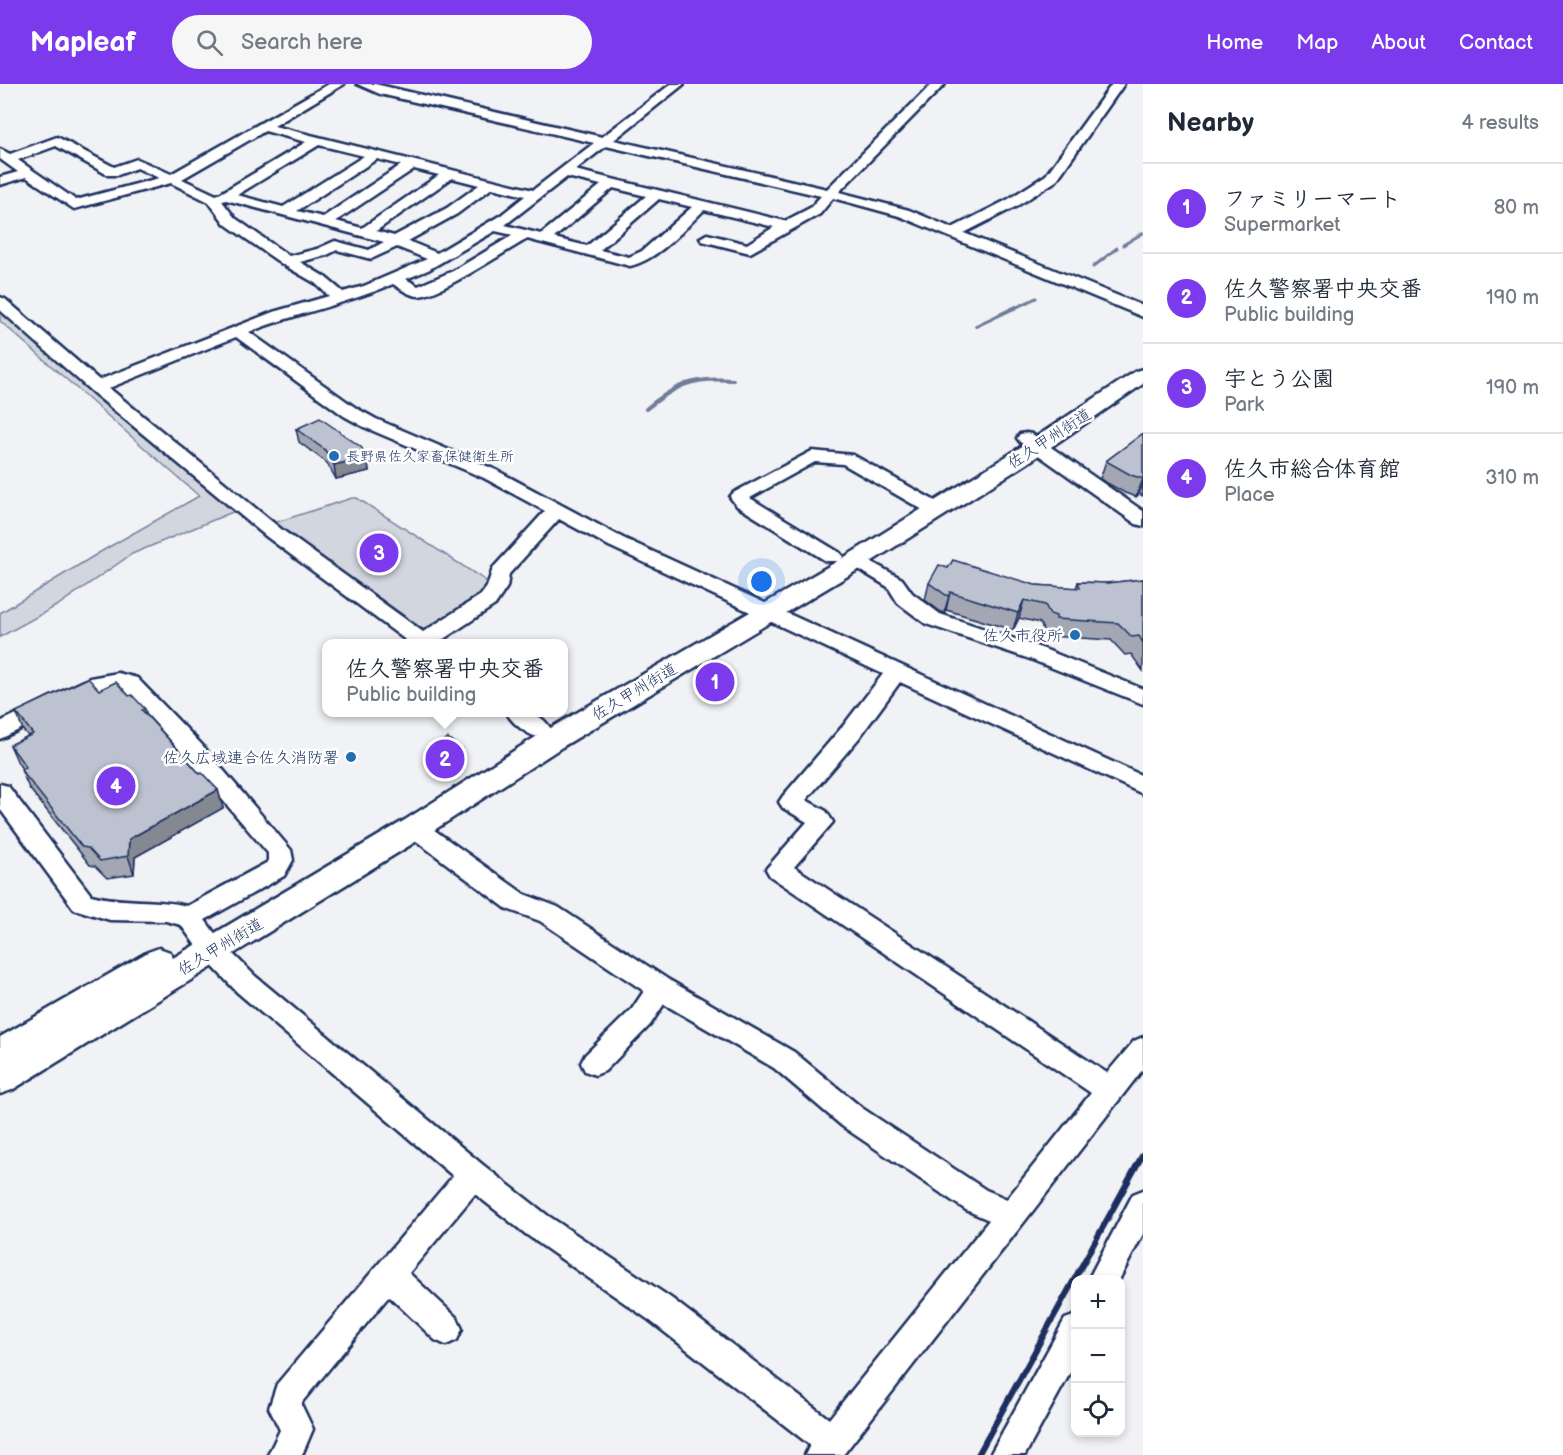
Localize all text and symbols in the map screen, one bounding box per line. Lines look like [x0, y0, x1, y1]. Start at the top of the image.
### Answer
search box [172, 15, 592, 69]
text: Mapleaf [30, 26, 136, 59]
icon: search [193, 26, 226, 59]
text: Search here [241, 29, 363, 56]
text: Home [1206, 30, 1263, 55]
text: Map [1296, 30, 1338, 55]
text: About [1371, 30, 1426, 55]
text: Contact [1459, 30, 1533, 55]
text: Nearby [1167, 108, 1254, 139]
text: 4 results [1461, 111, 1539, 135]
text: ファミリーマート [1224, 186, 1401, 213]
text: 1 [1182, 196, 1191, 220]
text: 80 m [1494, 196, 1539, 220]
text: Supermarket [1224, 213, 1340, 237]
text: 佐久警察署中央交番 [1224, 276, 1422, 303]
text: 2 [1181, 286, 1192, 310]
text: 190 m [1486, 286, 1539, 310]
text: Public building [1224, 303, 1354, 327]
text: 宇とう公園 [1224, 366, 1334, 393]
text: 3 [1181, 376, 1192, 400]
text: 190 m [1486, 376, 1539, 400]
text: Park [1224, 393, 1264, 417]
street label: 佐久甲州街道 [1004, 405, 1095, 473]
place label: 長野県佐久家畜保健衛生所 [346, 448, 514, 465]
marker: 長野県佐久家畜保健衛生所 [327, 449, 341, 463]
text: 佐久市総合体育館 [1224, 456, 1400, 483]
text: 4 [1181, 466, 1192, 490]
text: 310 m [1485, 466, 1539, 490]
text: Place [1224, 483, 1275, 507]
pin: 3 [360, 530, 398, 576]
your location [747, 567, 776, 596]
place label: 佐久市役所 [983, 627, 1063, 646]
marker: 佐久市役所 [1068, 628, 1082, 642]
popup [322, 639, 568, 717]
text: 佐久警察署中央交番 [346, 656, 544, 683]
street label: 佐久甲州街道 [589, 659, 681, 725]
pin: 1 [696, 660, 734, 704]
text: Public building [346, 683, 476, 707]
pin: 2 [426, 736, 464, 782]
place label: 佐久広域連合佐久消防署 [163, 749, 339, 768]
marker: 佐久広域連合佐久消防署 [344, 750, 358, 764]
pin: 4 [96, 764, 136, 808]
street label: 佐久甲州街道 [175, 914, 267, 980]
map controls [1071, 1275, 1125, 1437]
button: + [1071, 1275, 1125, 1329]
button: − [1071, 1329, 1125, 1383]
button: locate [1071, 1383, 1125, 1437]

